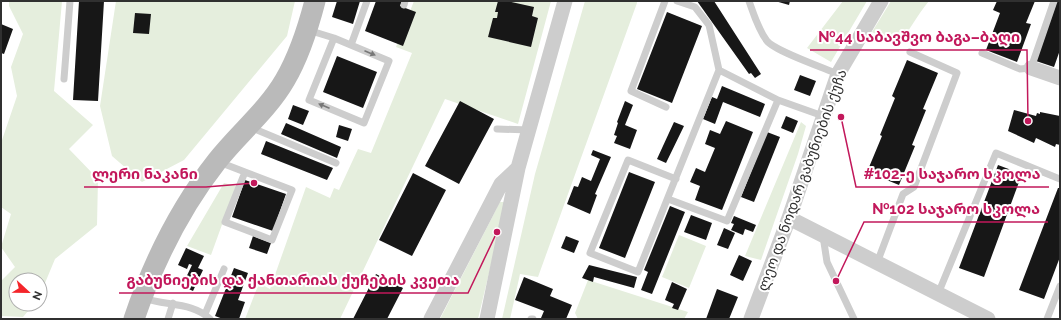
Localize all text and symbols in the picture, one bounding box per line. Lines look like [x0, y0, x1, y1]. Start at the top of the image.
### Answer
callout: №44 საბავშვო ბაგა–ბაღი [810, 23, 1027, 50]
text: №44 საბავშვო ბაგა–ბაღი [818, 28, 1020, 46]
one-way arrow [365, 51, 377, 57]
street label: ლეო და ნოდარ გაბუნიების ქუჩა [754, 67, 851, 293]
one-way arrow [319, 103, 330, 109]
callout: ლერი ნაკანი [84, 160, 206, 187]
callout: #102-ე საჯარო სკოლა [856, 160, 1049, 187]
text: ლერი ნაკანი [92, 165, 198, 183]
text: #102-ე საჯარო სკოლა [864, 165, 1041, 183]
callout: №102 საჯარო სკოლა [864, 195, 1048, 222]
text: №102 საჯარო სკოლა [872, 200, 1040, 218]
callout: გაბუნიების და ქანთარიას ქუჩების კვეთა [119, 266, 468, 293]
text: გაბუნიების და ქანთარიას ქუჩების კვეთა [126, 271, 460, 289]
north arrow [8, 272, 48, 312]
text: N [29, 289, 44, 302]

